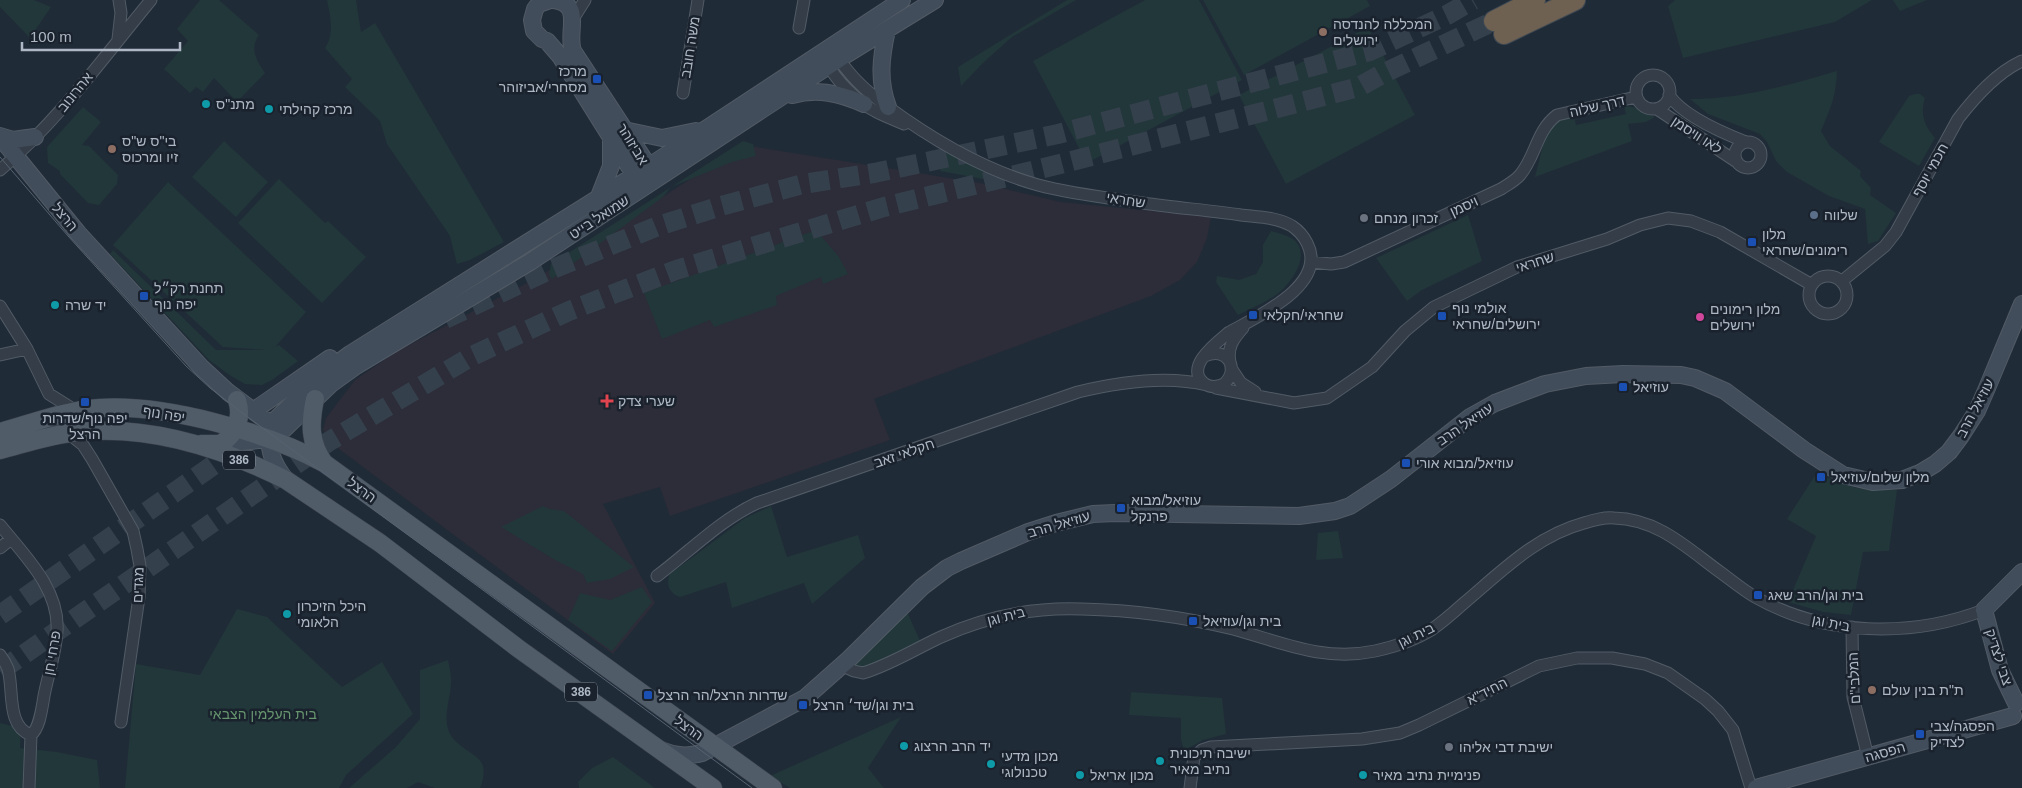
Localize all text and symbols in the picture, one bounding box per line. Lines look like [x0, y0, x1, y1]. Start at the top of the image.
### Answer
street label: משה חובב [677, 15, 703, 79]
place label: המכללה להנדסה ירושלים [1333, 16, 1432, 48]
scale bar [22, 20, 180, 52]
marker: המכללה להנדסה ירושלים [1317, 26, 1329, 38]
text: 100 m [30, 28, 72, 45]
place label: מרכז מסחרי/אביזוהר [499, 63, 587, 95]
street label: אהרונוב [54, 69, 96, 115]
marker: מרכז מסחרי/אביזוהר [591, 73, 603, 85]
street label: דרך שלוה [1568, 92, 1626, 120]
place label: מתנ"ס [216, 96, 255, 112]
marker: מתנ"ס [200, 98, 212, 110]
place label: מרכז קהילתי [279, 101, 353, 117]
marker: מרכז קהילתי [263, 103, 275, 115]
street label: לאו וויסמן [1669, 113, 1725, 157]
street label: אביזוהר [614, 121, 652, 168]
place label: בי"ס ש"ס זיו ומרכוס [122, 133, 179, 165]
street label: חכמי יוסף [1909, 140, 1951, 200]
marker: בי"ס ש"ס זיו ומרכוס [106, 143, 118, 155]
street label: שחראי [1105, 189, 1147, 211]
street label: שמואל בייט [566, 192, 632, 242]
street label: ויסמן [1447, 193, 1481, 219]
street label: הרצל [49, 200, 81, 234]
place label: שלווה [1824, 207, 1858, 223]
marker: שלווה [1808, 209, 1820, 221]
place label: זכרון מנחם [1374, 210, 1438, 226]
marker: זכרון מנחם [1358, 212, 1370, 224]
place label: מלון רימונים/שחראי [1762, 226, 1848, 258]
marker: מלון רימונים/שחראי [1746, 236, 1758, 248]
street label: שחראי [1514, 248, 1556, 276]
place label: תחנת רק״ל יפה נוף [154, 280, 224, 312]
marker: תחנת רק״ל יפה נוף [138, 290, 150, 302]
place label: יד שרה [65, 297, 106, 313]
marker: יד שרה [49, 299, 61, 311]
place label: אולמי נוף ירושלים/שחראי [1452, 300, 1540, 332]
place label: מלון רימונים ירושלים [1710, 301, 1780, 333]
place label: שחראי/חקלאי [1263, 307, 1344, 323]
marker: שחראי/חקלאי [1247, 309, 1259, 321]
marker: אולמי נוף ירושלים/שחראי [1436, 310, 1448, 322]
marker: מלון רימונים ירושלים [1694, 311, 1706, 323]
street label: עוזיאל הרב [1953, 376, 1997, 440]
place label: עוזיאל [1633, 379, 1669, 395]
marker: עוזיאל [1617, 381, 1629, 393]
place label: שערי צדק [618, 393, 675, 409]
marker: שערי צדק [600, 394, 614, 408]
marker: יפה נוף/שדרות הרצל [79, 396, 91, 408]
street label: עוזיאל הרב [1434, 399, 1496, 449]
street label: יפה נוף [142, 403, 186, 425]
place label: יפה נוף/שדרות הרצל [42, 410, 128, 442]
street label: חקלאי זאב [872, 435, 936, 471]
road number: 386 [223, 450, 255, 470]
place label: עוזיאל/מבוא אורי [1416, 455, 1514, 471]
marker: עוזיאל/מבוא אורי [1400, 457, 1412, 469]
place label: מלון שלום/עוזיאל [1831, 469, 1930, 485]
marker: מלון שלום/עוזיאל [1815, 471, 1827, 483]
street label: הרצל [345, 474, 379, 506]
place label: עוזיאל/מבוא פרנקל [1131, 492, 1201, 524]
marker: עוזיאל/מבוא פרנקל [1115, 502, 1127, 514]
street label: עוזיאל הרב [1026, 507, 1092, 541]
street label: מגדים [129, 567, 147, 603]
place label: בית וגן/הרב שאג [1768, 587, 1864, 603]
marker: בית וגן/הרב שאג [1752, 589, 1764, 601]
place label: היכל הזיכרון הלאומי [297, 598, 366, 630]
street label: בית וגן [985, 604, 1027, 628]
marker: היכל הזיכרון הלאומי [281, 608, 293, 620]
street label: בית וגן [1811, 611, 1851, 635]
place label: בית וגן/עוזיאל [1203, 613, 1281, 629]
marker: בית וגן/עוזיאל [1187, 615, 1199, 627]
street label: בית וגן [1395, 619, 1437, 651]
street label: צבי לצדיק [1982, 627, 2016, 688]
street label: פרחי חן [40, 629, 64, 677]
street label: המלבי"ם [1845, 652, 1863, 704]
street label: החיד"א [1464, 674, 1510, 708]
road number: 386 [565, 682, 597, 702]
place label: ת"ת בנין עולם [1882, 682, 1964, 698]
marker: ת"ת בנין עולם [1866, 684, 1878, 696]
place label: שדרות הרצל/הר הרצל [658, 687, 788, 703]
marker: שדרות הרצל/הר הרצל [642, 689, 654, 701]
place label: בית וגן/שד׳ הרצל [813, 697, 914, 713]
marker: בית וגן/שד׳ הרצל [797, 699, 809, 711]
park label: בית העלמין הצבאי [209, 706, 317, 722]
street label: הרצל [672, 712, 706, 744]
place label: הפסגה/צבי לצדיק [1930, 718, 1995, 750]
marker: הפסגה/צבי לצדיק [1914, 728, 1926, 740]
place label: יד הרב הרצוג [914, 738, 991, 754]
place label: ישיבת דבי אליהו [1459, 739, 1553, 755]
street label: הפסגה [1863, 739, 1907, 765]
marker: יד הרב הרצוג [898, 740, 910, 752]
marker: ישיבת דבי אליהו [1443, 741, 1455, 753]
place label: ישיבה תיכונית נתיב מאיר [1170, 745, 1251, 777]
place label: מכון מדעי טכנולוגי [1001, 748, 1058, 780]
marker: ישיבה תיכונית נתיב מאיר [1154, 755, 1166, 767]
marker: מכון מדעי טכנולוגי [985, 758, 997, 770]
place label: מכון אריאל [1090, 767, 1154, 783]
place label: פנימיית נתיב מאיר [1373, 767, 1481, 783]
marker: מכון אריאל [1074, 769, 1086, 781]
marker: פנימיית נתיב מאיר [1357, 769, 1369, 781]

